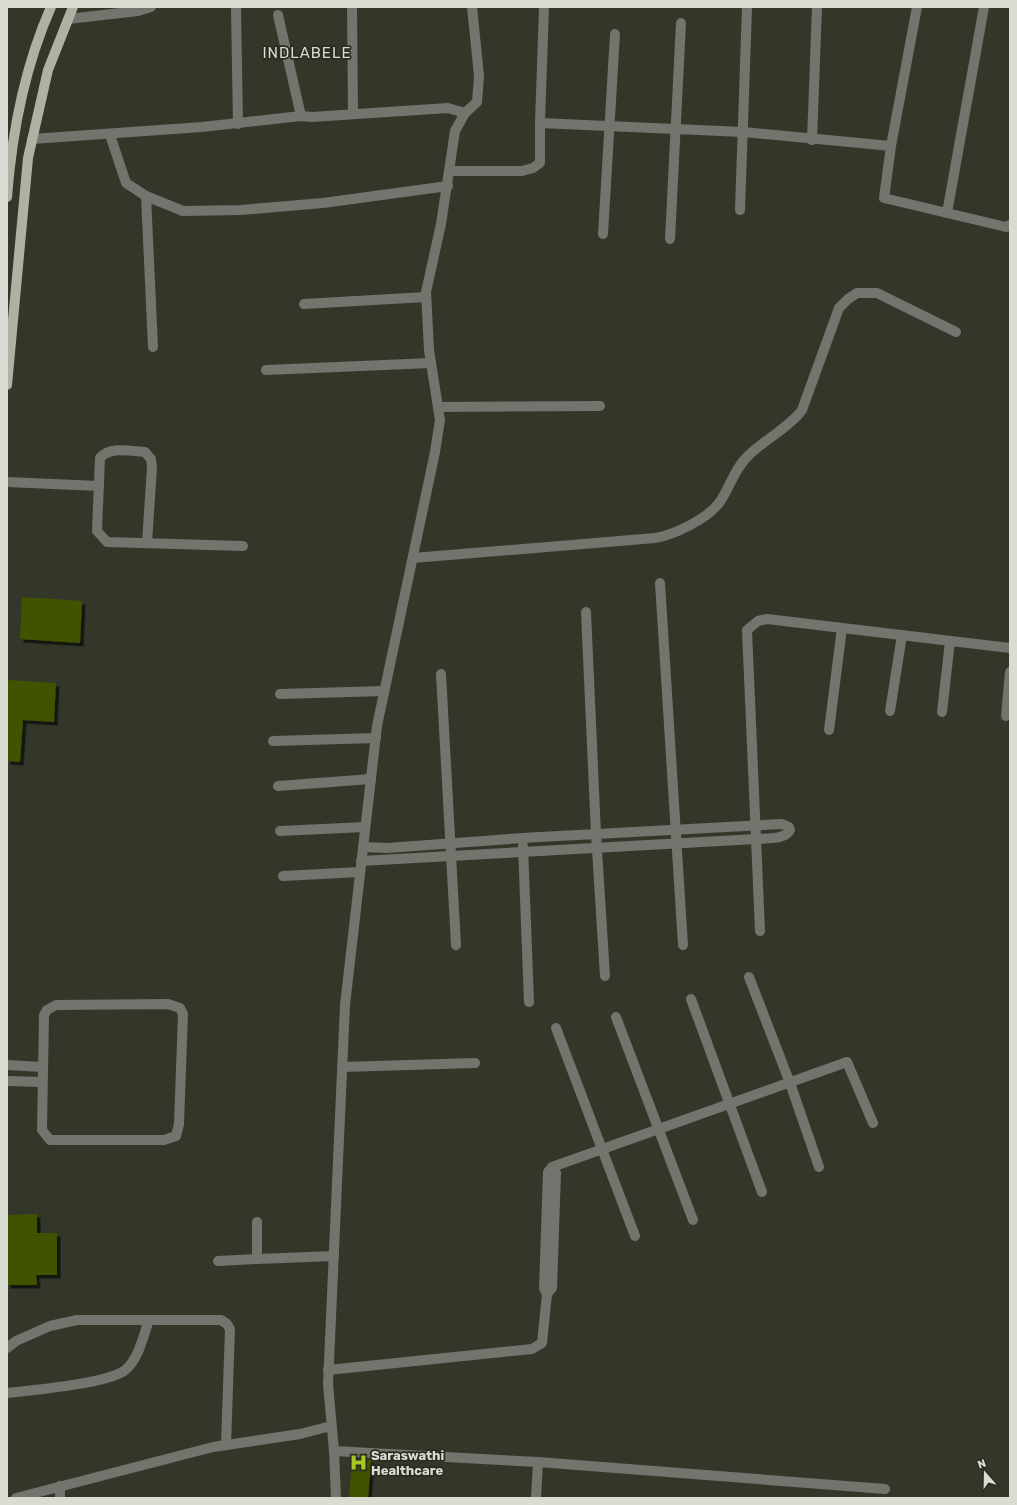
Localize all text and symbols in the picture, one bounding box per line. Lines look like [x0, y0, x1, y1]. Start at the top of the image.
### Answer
district label: INDLABELE [263, 44, 352, 62]
place label: Saraswathi Healthcare [371, 1448, 444, 1478]
hospital icon: Saraswathi Healthcare [348, 1452, 368, 1472]
north arrow [965, 1453, 1005, 1493]
text: N [976, 1457, 988, 1472]

